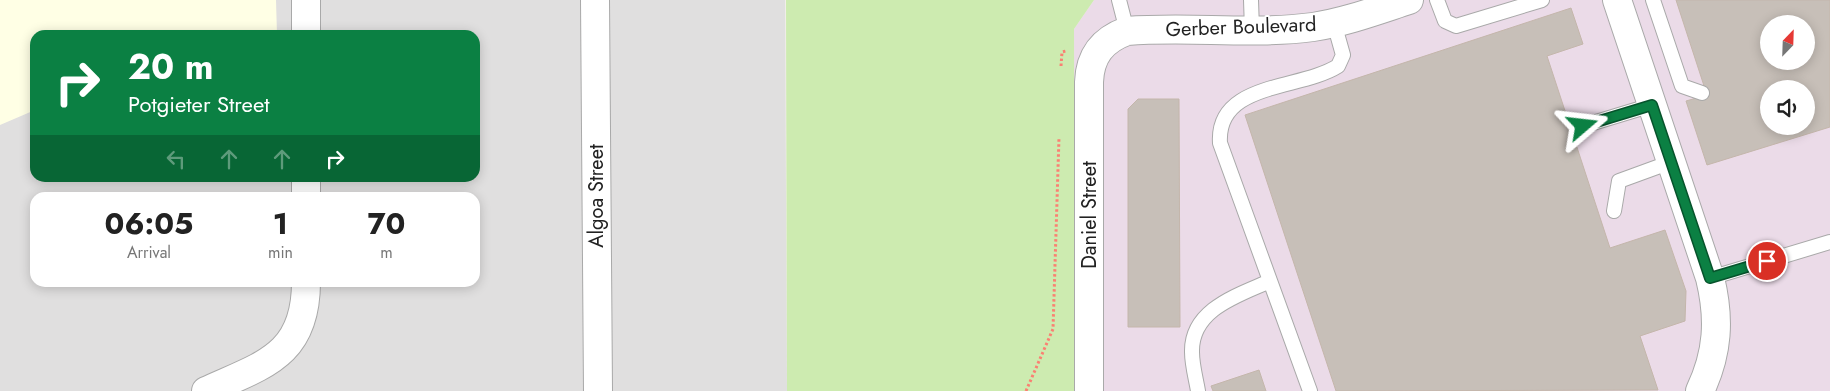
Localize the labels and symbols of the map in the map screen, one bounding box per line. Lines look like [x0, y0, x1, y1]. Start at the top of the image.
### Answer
street label: Gerber Boulevard [1165, 10, 1317, 44]
north arrow [1760, 15, 1815, 70]
position arrow [1556, 99, 1608, 151]
street label: Algoa Street [582, 144, 611, 248]
street label: Daniel Street [1075, 161, 1104, 269]
pin [1746, 240, 1788, 282]

